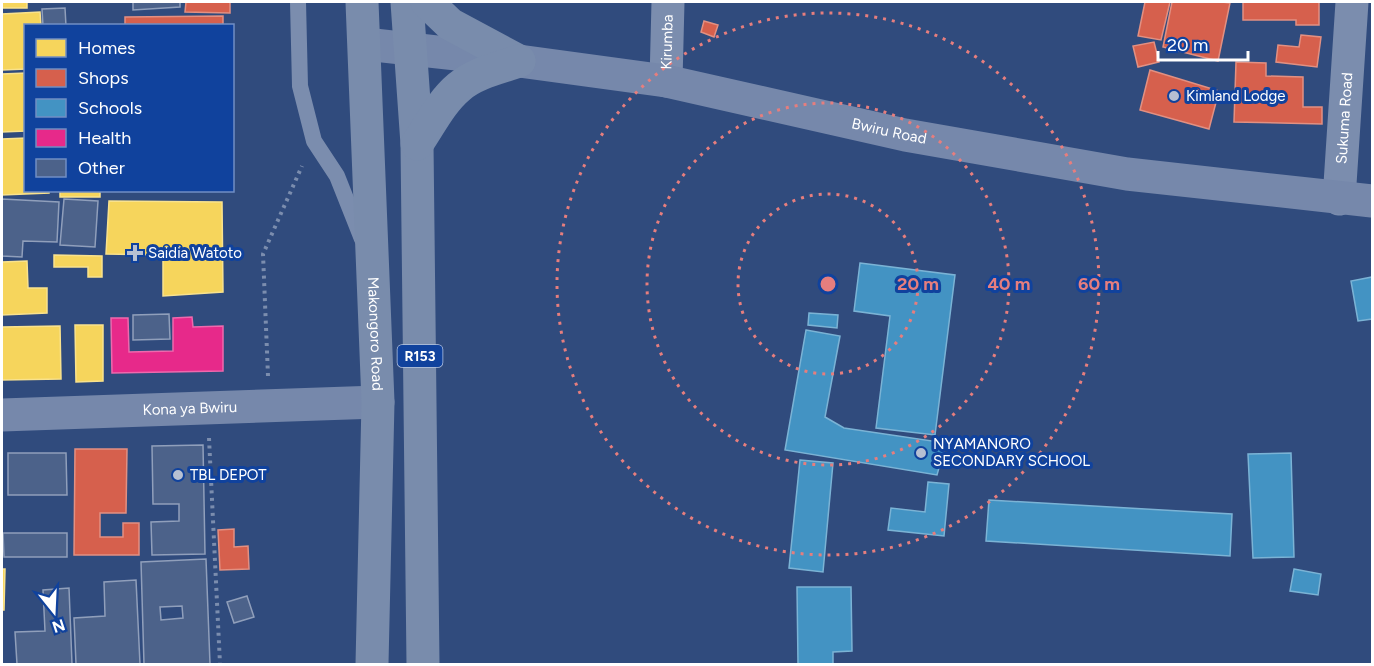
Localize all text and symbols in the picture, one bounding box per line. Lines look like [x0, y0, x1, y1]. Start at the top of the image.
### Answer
street label: Kirumba [657, 14, 677, 70]
legend [24, 24, 234, 192]
scale bar [1158, 24, 1248, 62]
text: 20 m [1167, 34, 1208, 56]
text: Homes [78, 37, 136, 59]
text: Shops [78, 67, 129, 89]
street label: Sukuma Road [1332, 72, 1356, 165]
place label: Kimland Lodge [1186, 87, 1286, 105]
marker: Kimland Lodge [1167, 89, 1181, 103]
text: Schools [78, 97, 142, 119]
street label: Bwiru Road [850, 114, 928, 148]
text: Health [78, 127, 131, 149]
text: Other [78, 157, 125, 179]
marker: Saidia Watoto [126, 244, 144, 262]
place label: Saidia Watoto [148, 244, 242, 262]
text: 20 m [897, 273, 939, 295]
text: 40 m [987, 273, 1031, 295]
text: 60 m [1078, 273, 1120, 295]
centre of rings [818, 274, 838, 294]
street label: Makongoro Road [364, 276, 387, 391]
road number: R153 [398, 345, 442, 367]
street label: Kona ya Bwiru [142, 398, 237, 419]
place label: NYAMANORO SECONDARY SCHOOL [933, 435, 1090, 470]
marker: NYAMANORO SECONDARY SCHOOL [914, 446, 928, 460]
place label: TBL DEPOT [190, 466, 267, 484]
marker: TBL DEPOT [171, 468, 185, 482]
north arrow [24, 582, 84, 642]
text: N [50, 615, 67, 637]

